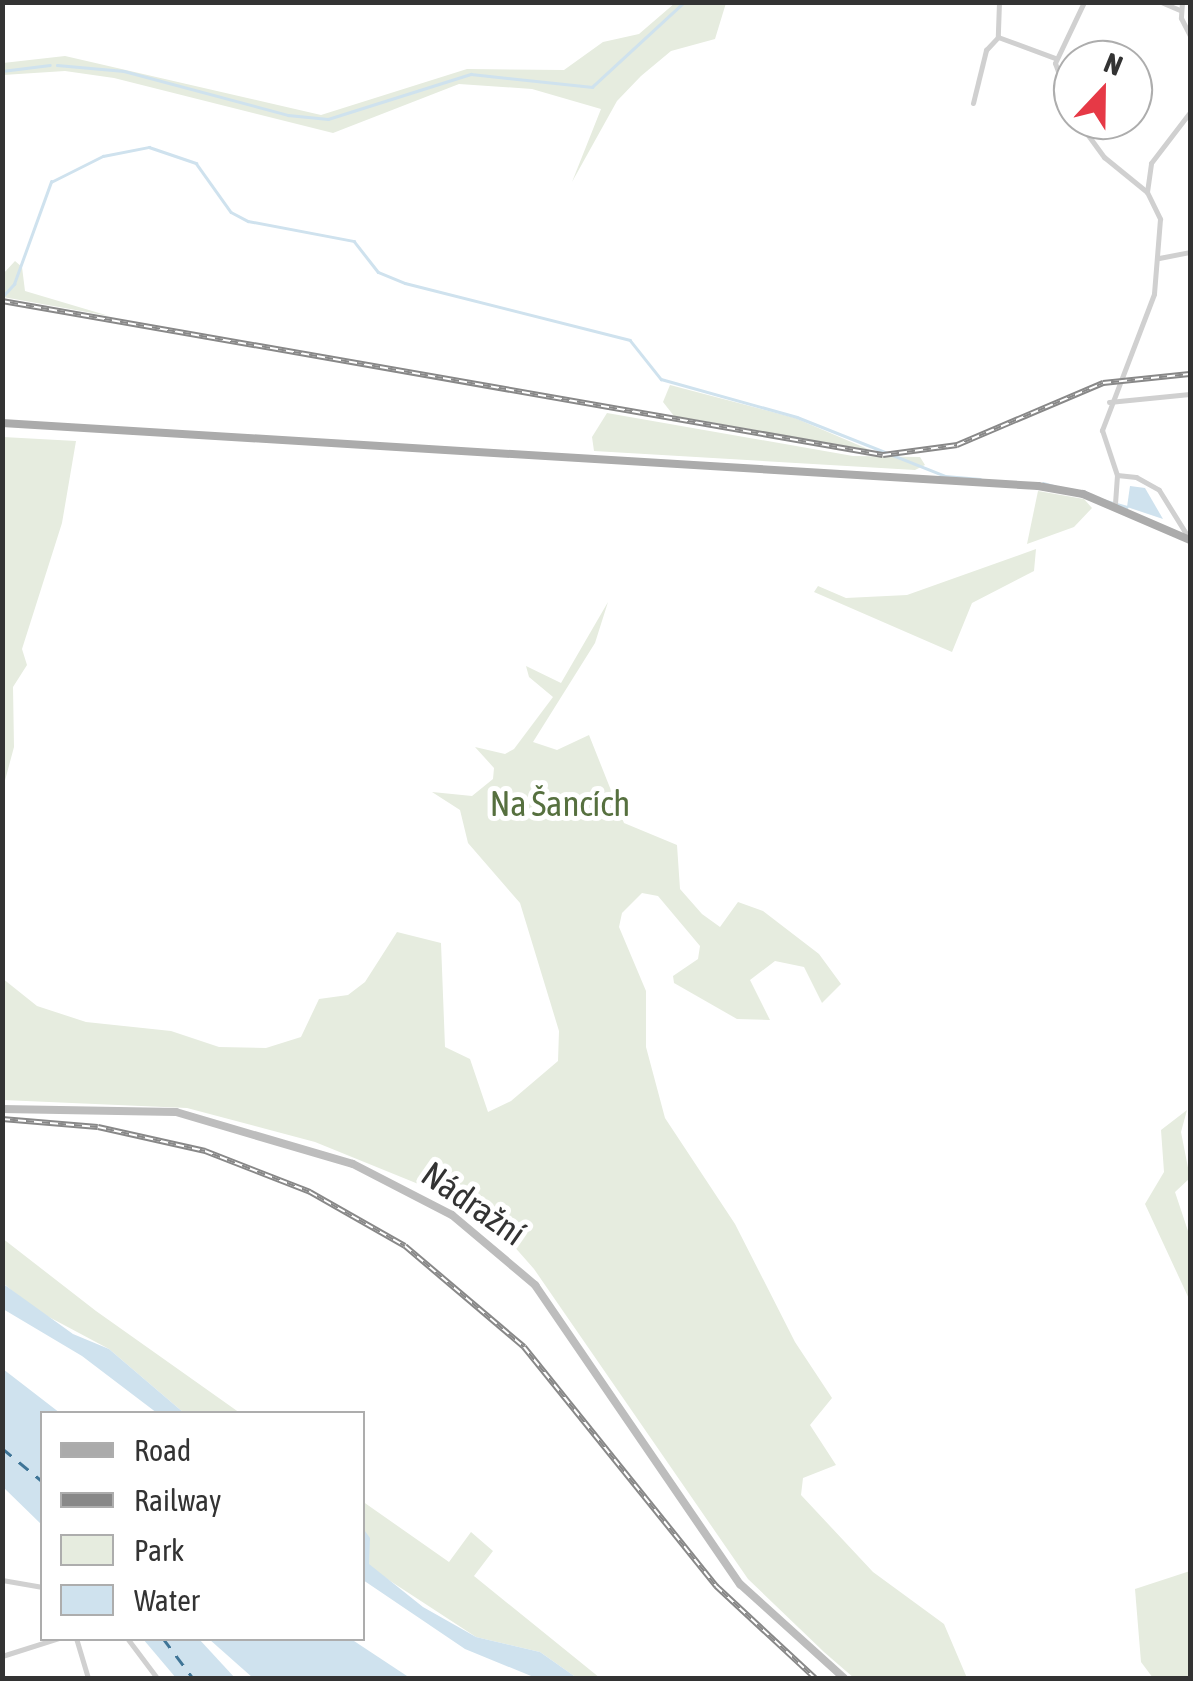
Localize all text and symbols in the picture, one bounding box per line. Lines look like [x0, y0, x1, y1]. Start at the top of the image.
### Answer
north arrow [1053, 40, 1153, 140]
text: N [1100, 46, 1127, 82]
park label: Na Šancích [490, 782, 630, 824]
street label: Nádražní [414, 1152, 534, 1254]
legend [40, 1411, 365, 1641]
text: Road [134, 1433, 191, 1467]
text: Railway [134, 1483, 221, 1517]
text: Park [134, 1533, 184, 1567]
text: Water [134, 1583, 200, 1617]

